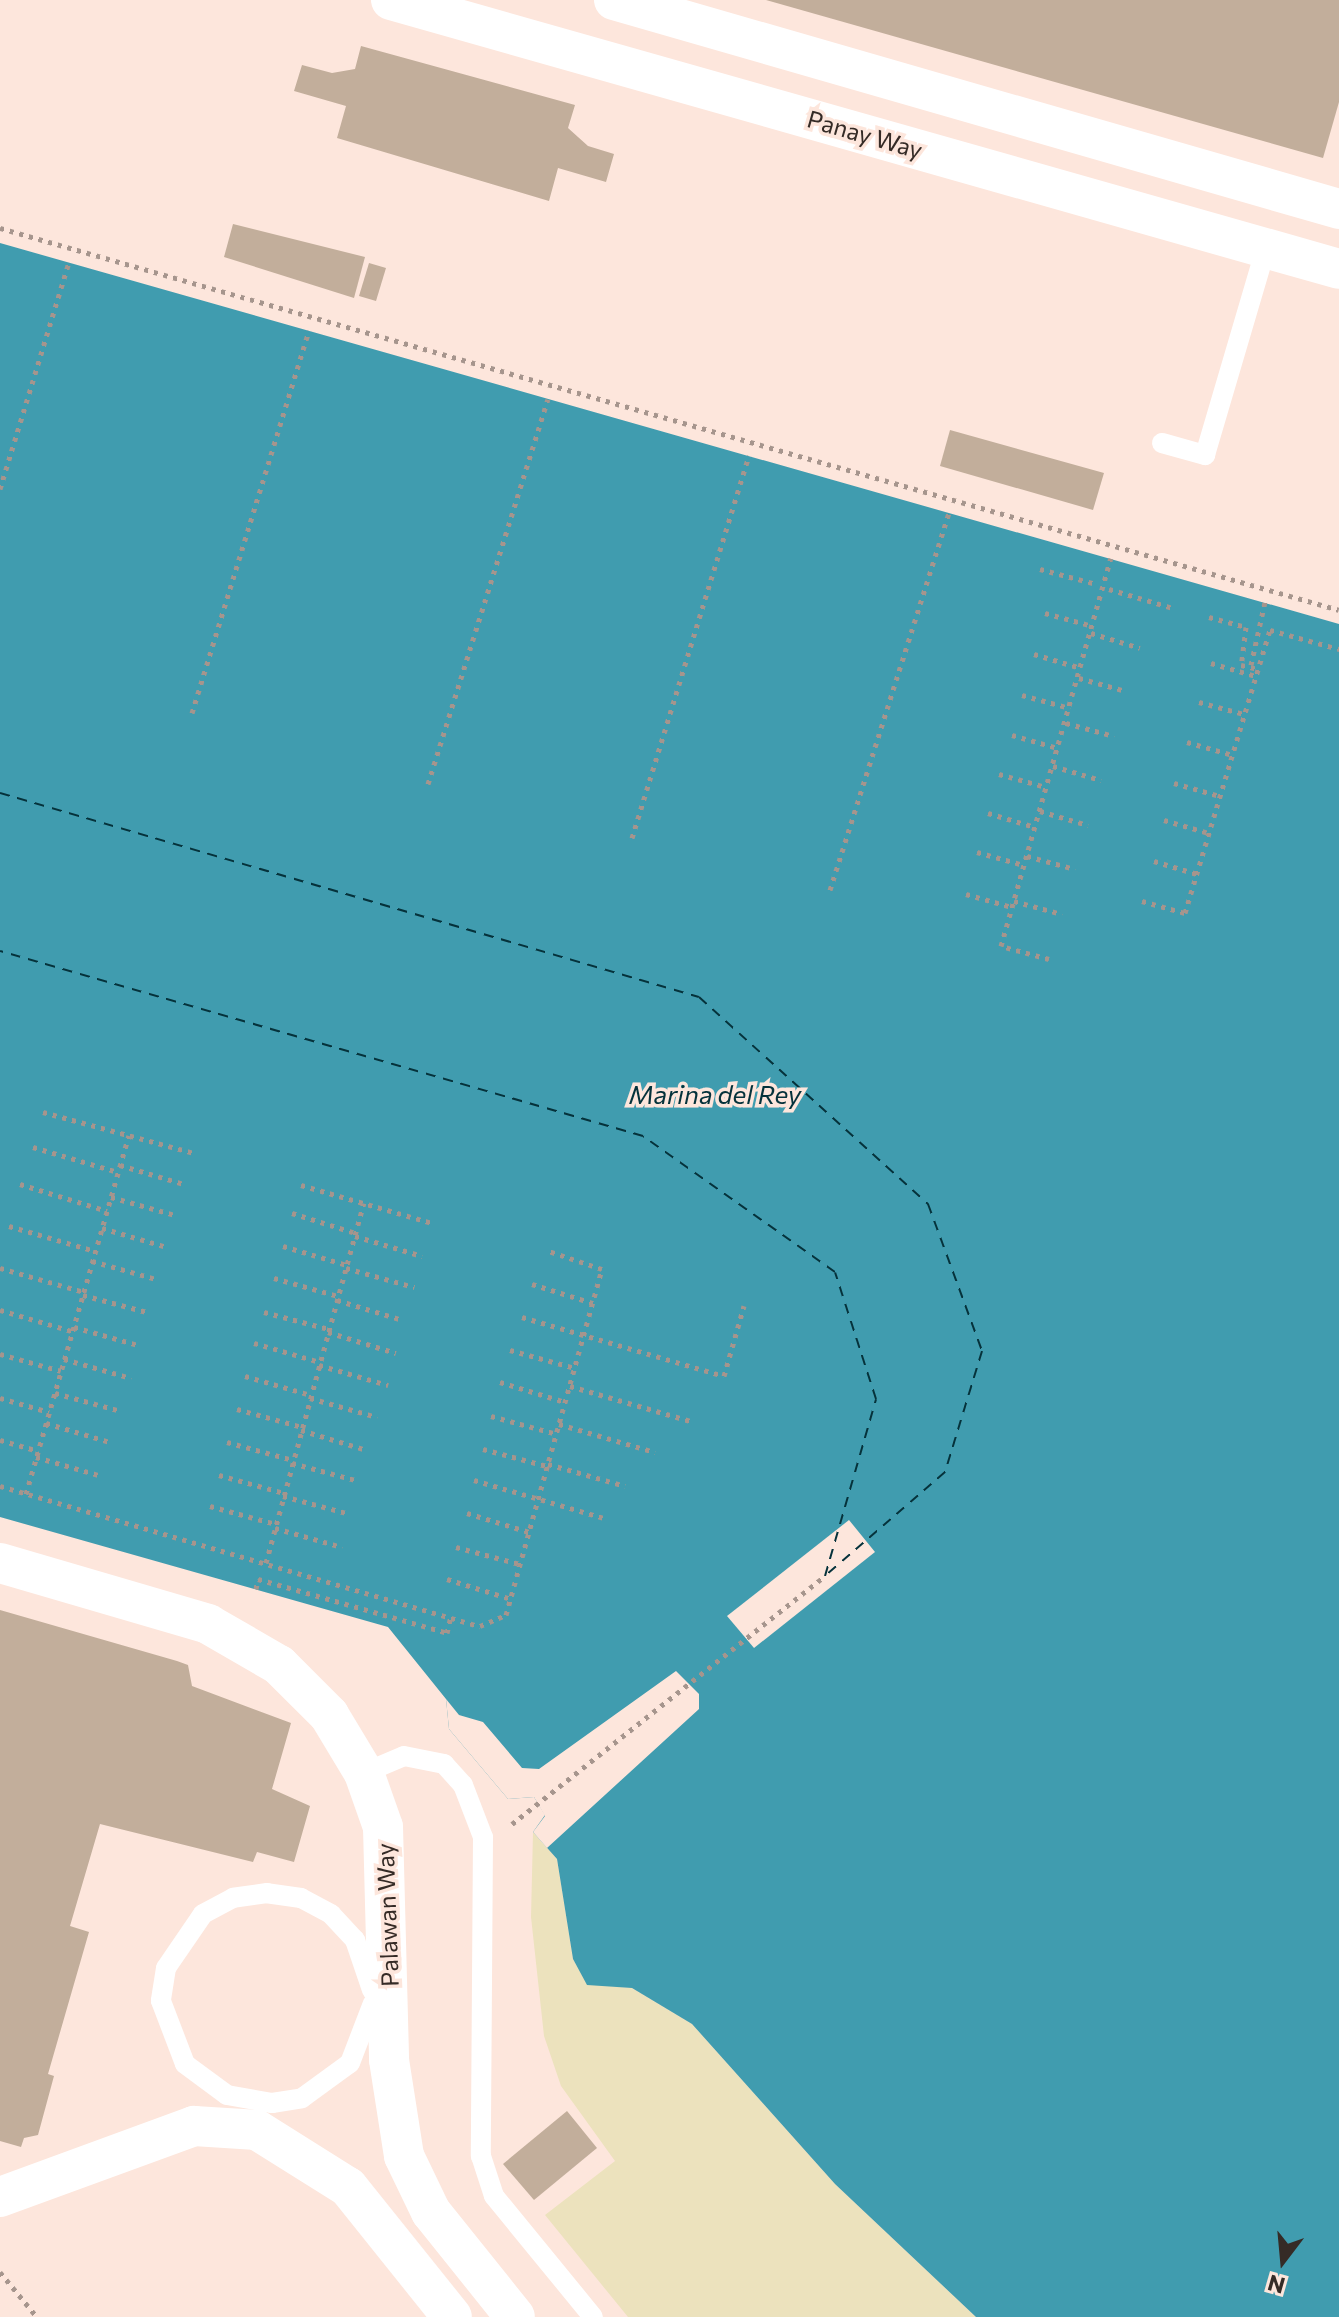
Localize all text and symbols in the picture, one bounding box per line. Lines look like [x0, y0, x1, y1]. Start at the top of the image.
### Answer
street label: Panay Way [804, 104, 926, 164]
water label: Marina del Rey [629, 1078, 801, 1110]
street label: Palawan Way [370, 1843, 404, 1987]
north arrow [1243, 2221, 1323, 2301]
text: N [1265, 2269, 1288, 2300]

